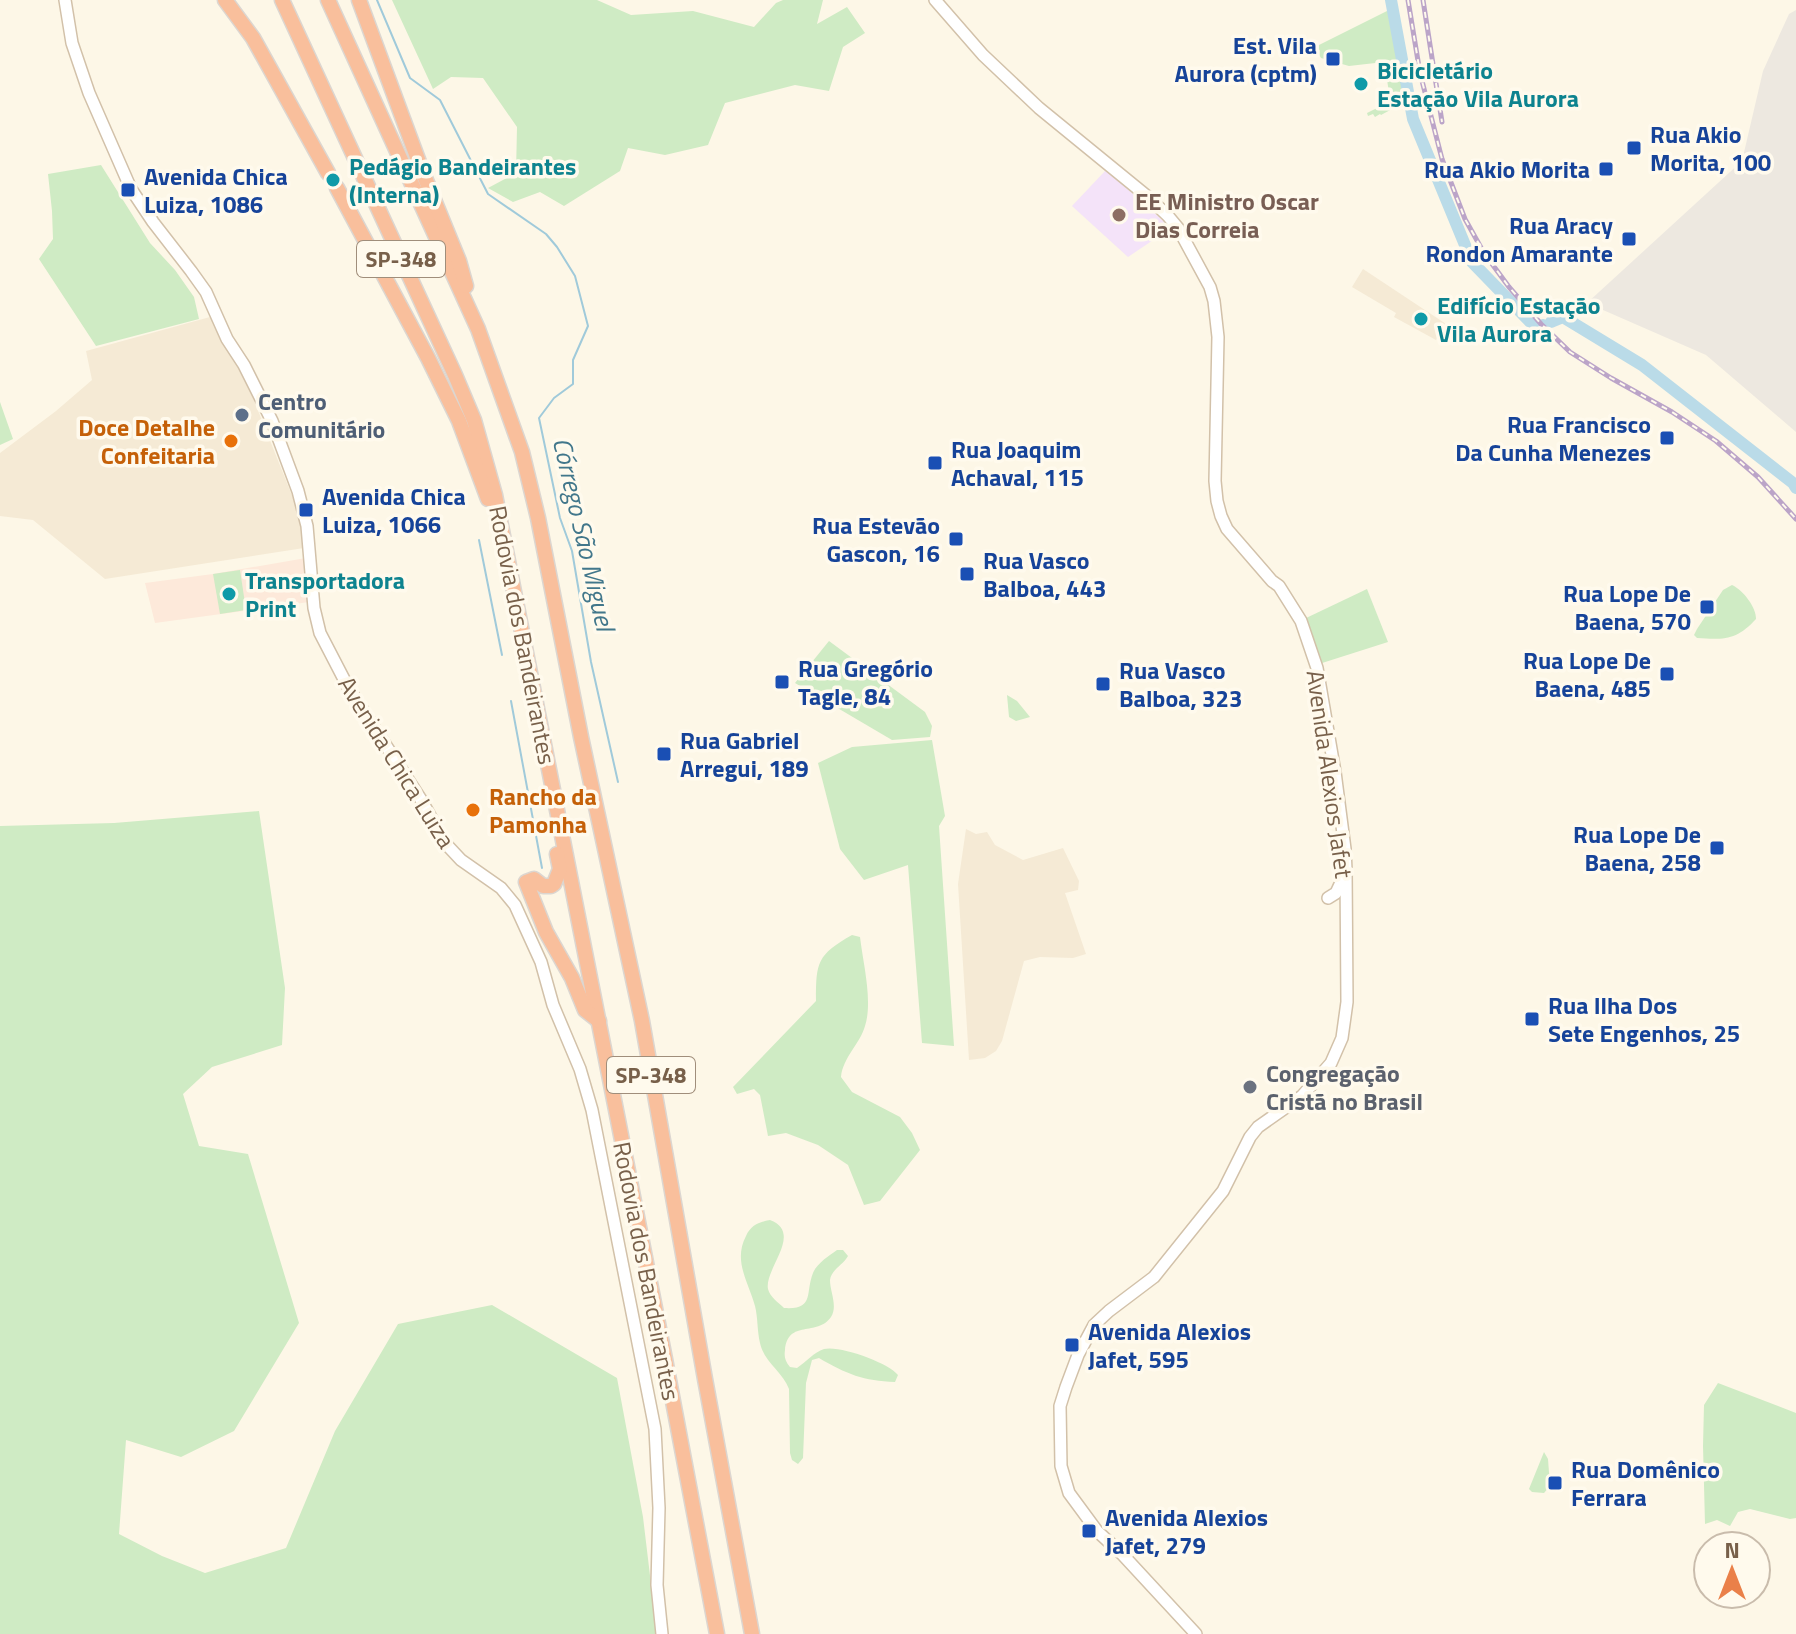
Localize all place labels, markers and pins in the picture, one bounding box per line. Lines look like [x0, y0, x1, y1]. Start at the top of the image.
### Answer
place label: Est. Vila Aurora (cptm) [1174, 27, 1317, 91]
marker: Est. Vila Aurora (cptm) [1324, 50, 1342, 68]
place label: Bicicletário Estação Vila Aurora [1377, 52, 1579, 116]
marker: Bicicletário Estação Vila Aurora [1352, 75, 1370, 93]
place label: Rua Akio Morita, 100 [1650, 116, 1771, 180]
marker: Rua Akio Morita, 100 [1625, 139, 1643, 157]
place label: Pedágio Bandeirantes (Interna) [349, 148, 576, 212]
place label: Rua Akio Morita [1424, 151, 1590, 187]
place label: Avenida Chica Luiza, 1086 [144, 158, 288, 222]
marker: Rua Akio Morita [1597, 160, 1615, 178]
marker: Pedágio Bandeirantes (Interna) [324, 171, 342, 189]
marker: Avenida Chica Luiza, 1086 [119, 181, 137, 199]
place label: EE Ministro Oscar Dias Correia [1135, 183, 1319, 247]
marker: EE Ministro Oscar Dias Correia [1110, 206, 1128, 224]
place label: Rua Aracy Rondon Amarante [1425, 207, 1613, 271]
marker: Rua Aracy Rondon Amarante [1620, 230, 1638, 248]
place label: Edifício Estação Vila Aurora [1437, 287, 1601, 351]
marker: Edifício Estação Vila Aurora [1412, 310, 1430, 328]
place label: Centro Comunitário [258, 383, 385, 447]
marker: Centro Comunitário [233, 406, 251, 424]
place label: Rua Francisco Da Cunha Menezes [1455, 406, 1651, 470]
place label: Doce Detalhe Confeitaria [78, 409, 215, 473]
marker: Rua Francisco Da Cunha Menezes [1658, 429, 1676, 447]
place label: Rua Joaquim Achaval, 115 [951, 431, 1084, 495]
marker: Doce Detalhe Confeitaria [222, 432, 240, 450]
marker: Rua Joaquim Achaval, 115 [926, 454, 944, 472]
place label: Avenida Chica Luiza, 1066 [322, 478, 466, 542]
marker: Avenida Chica Luiza, 1066 [297, 501, 315, 519]
place label: Rua Estevão Gascon, 16 [812, 507, 940, 571]
marker: Rua Estevão Gascon, 16 [947, 530, 965, 548]
place label: Rua Vasco Balboa, 443 [983, 542, 1106, 606]
place label: Transportadora Print [245, 562, 405, 626]
marker: Rua Vasco Balboa, 443 [958, 565, 976, 583]
place label: Rua Lope De Baena, 570 [1563, 575, 1691, 639]
marker: Transportadora Print [220, 585, 238, 603]
marker: Rua Lope De Baena, 570 [1698, 598, 1716, 616]
place label: Rua Lope De Baena, 485 [1523, 642, 1651, 706]
place label: Rua Gregório Tagle, 84 [798, 650, 933, 714]
place label: Rua Vasco Balboa, 323 [1119, 652, 1242, 716]
marker: Rua Lope De Baena, 485 [1658, 665, 1676, 683]
marker: Rua Gregório Tagle, 84 [773, 673, 791, 691]
marker: Rua Vasco Balboa, 323 [1094, 675, 1112, 693]
place label: Rua Gabriel Arregui, 189 [680, 722, 809, 786]
marker: Rua Gabriel Arregui, 189 [655, 745, 673, 763]
place label: Rancho da Pamonha [489, 778, 597, 842]
marker: Rancho da Pamonha [464, 801, 482, 819]
place label: Rua Lope De Baena, 258 [1573, 816, 1701, 880]
marker: Rua Lope De Baena, 258 [1708, 839, 1726, 857]
place label: Rua Ilha Dos Sete Engenhos, 25 [1548, 987, 1740, 1051]
marker: Rua Ilha Dos Sete Engenhos, 25 [1523, 1010, 1541, 1028]
place label: Congregação Cristã no Brasil [1266, 1055, 1423, 1119]
marker: Congregação Cristã no Brasil [1241, 1078, 1259, 1096]
place label: Avenida Alexios Jafet, 595 [1088, 1313, 1251, 1377]
marker: Avenida Alexios Jafet, 595 [1063, 1336, 1081, 1354]
place label: Rua Domênico Ferrara [1571, 1451, 1720, 1515]
marker: Rua Domênico Ferrara [1546, 1474, 1564, 1492]
place label: Avenida Alexios Jafet, 279 [1105, 1499, 1268, 1563]
marker: Avenida Alexios Jafet, 279 [1080, 1522, 1098, 1540]

